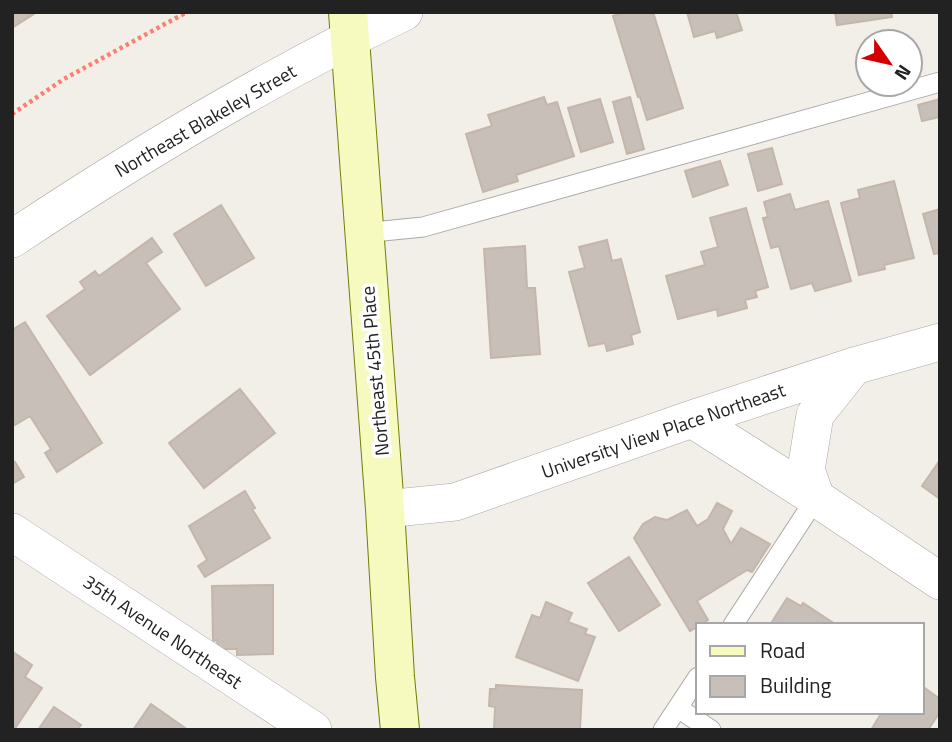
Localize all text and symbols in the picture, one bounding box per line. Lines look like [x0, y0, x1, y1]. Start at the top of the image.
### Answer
north arrow [854, 28, 924, 98]
street label: Northeast Blakeley Street [109, 56, 301, 184]
text: N [888, 59, 919, 86]
street label: Northeast 45th Place [352, 285, 396, 457]
street label: University View Place Northeast [537, 374, 789, 485]
street label: 35th Avenue Northeast [77, 567, 249, 695]
legend [696, 623, 924, 714]
text: Road [760, 634, 805, 666]
text: Building [760, 669, 832, 701]

